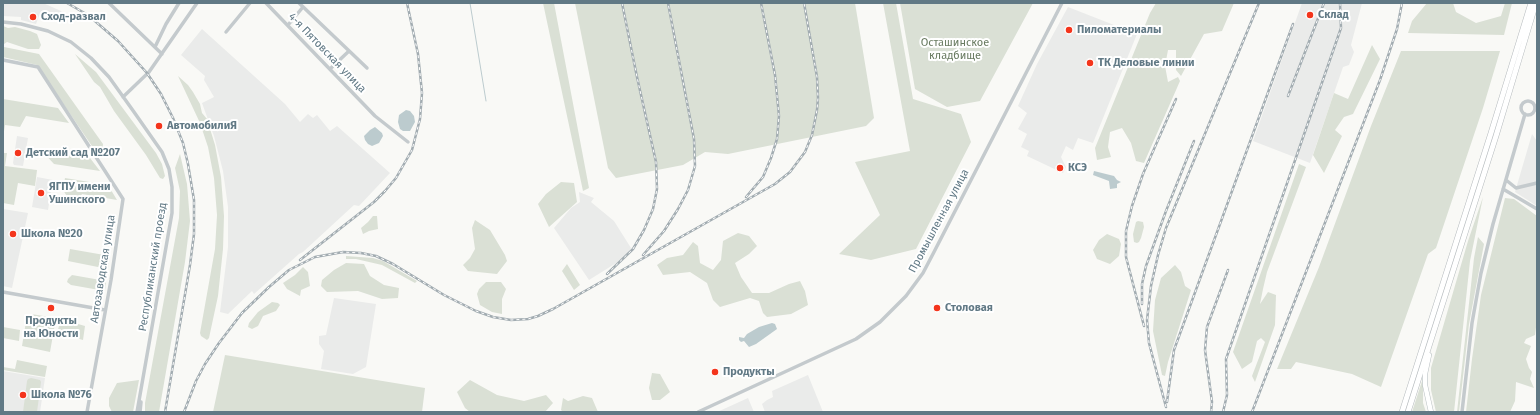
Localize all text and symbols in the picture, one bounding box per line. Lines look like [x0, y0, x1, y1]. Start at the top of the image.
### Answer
place label: Склад [1318, 8, 1349, 22]
place label: Сход-развал [41, 10, 106, 24]
street label: 4-я Пятовская улица [285, 10, 369, 96]
marker: Склад [1305, 10, 1315, 20]
marker: Сход-развал [28, 12, 38, 22]
place label: Пиломатериалы [1077, 23, 1161, 37]
marker: Пиломатериалы [1064, 25, 1074, 35]
park label: Осташинское кладбище [921, 36, 989, 62]
place label: ТК Деловые линии [1098, 56, 1194, 70]
marker: ТК Деловые линии [1085, 58, 1095, 68]
place label: АвтомобилиЯ [167, 119, 237, 133]
marker: АвтомобилиЯ [154, 121, 164, 131]
place label: Детский сад №207 [26, 146, 120, 160]
marker: Детский сад №207 [13, 148, 23, 158]
place label: КСЭ [1068, 161, 1087, 175]
marker: КСЭ [1055, 163, 1065, 173]
street label: Промышленная улица [906, 167, 972, 275]
place label: ЯГПУ имени Ушинского [49, 180, 110, 206]
marker: ЯГПУ имени Ушинского [36, 188, 46, 198]
street label: Республиканский проезд [136, 202, 170, 332]
street label: Автозаводская улица [88, 214, 118, 324]
place label: Школа №20 [21, 227, 83, 241]
marker: Школа №20 [8, 229, 18, 239]
place label: Столовая [945, 301, 993, 315]
marker: Продукты на Юности [46, 303, 56, 313]
marker: Столовая [932, 303, 942, 313]
place label: Продукты на Юности [23, 314, 79, 340]
place label: Продукты [723, 365, 775, 379]
marker: Продукты [710, 367, 720, 377]
place label: Школа №76 [31, 388, 92, 402]
marker: Школа №76 [18, 390, 28, 400]

